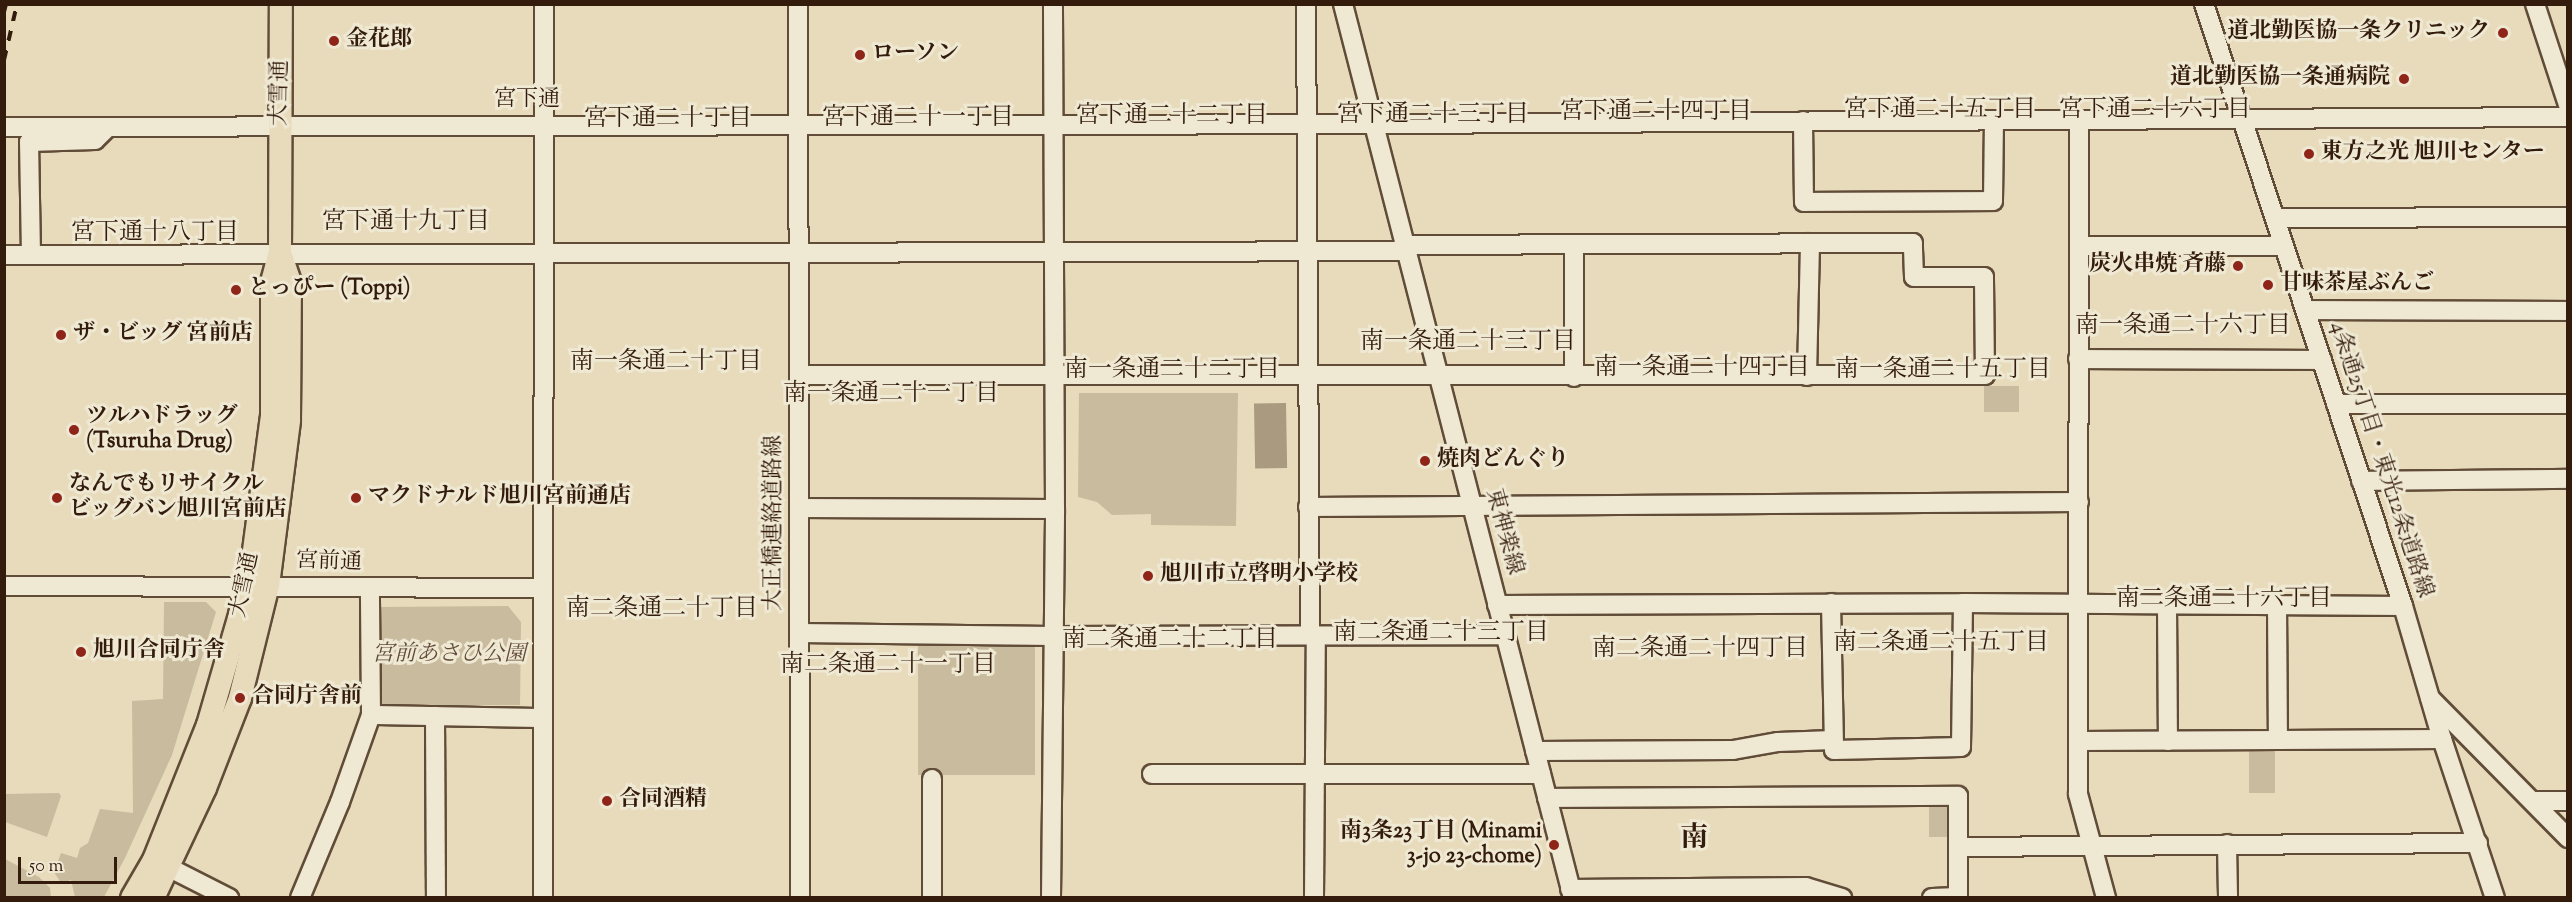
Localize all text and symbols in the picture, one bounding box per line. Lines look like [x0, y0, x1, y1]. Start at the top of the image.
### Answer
place label: 道北勤医協一条クリニック [2226, 20, 2490, 46]
marker: 道北勤医協一条クリニック [2494, 24, 2512, 42]
place label: 金花郎 [346, 28, 412, 54]
marker: 金花郎 [327, 34, 341, 48]
place label: ローソン [872, 42, 960, 68]
marker: ローソン [853, 48, 867, 62]
street label: 大雪通 [267, 60, 295, 126]
place label: 道北勤医協一条通病院 [2170, 66, 2390, 92]
marker: 道北勤医協一条通病院 [2395, 70, 2413, 88]
street label: 宮下通 [494, 88, 560, 114]
district label: 宮下通二十五丁目 [1844, 97, 2036, 125]
district label: 宮下通二十六丁目 [2059, 97, 2251, 125]
district label: 宮下通二十四丁目 [1560, 99, 1752, 127]
district label: 宮下通二十三丁目 [1337, 102, 1529, 130]
district label: 宮下通二十二丁目 [1076, 103, 1268, 131]
district label: 宮下通二十一丁目 [822, 105, 1014, 133]
district label: 宮下通二十丁目 [584, 106, 752, 134]
place label: 東方之光 旭川センター [2321, 141, 2546, 167]
marker: 東方之光 旭川センター [2302, 147, 2316, 161]
district label: 宮下通十九丁目 [322, 209, 490, 237]
district label: 宮下通十八丁目 [71, 220, 239, 248]
place label: 炭火串焼 斉藤 [2089, 253, 2226, 279]
marker: 炭火串焼 斉藤 [2231, 259, 2245, 273]
place label: 甘味茶屋ぶんご [2280, 272, 2434, 298]
place label: とっぴー (Toppi) [248, 277, 410, 303]
marker: 甘味茶屋ぶんご [2261, 278, 2275, 292]
marker: とっぴー (Toppi) [229, 283, 243, 297]
district label: 南一条通二十六丁目 [2075, 313, 2291, 341]
street label: 4条通25丁目・東光12条道路線 [2323, 319, 2437, 601]
place label: ザ・ビッグ 宮前店 [73, 322, 254, 348]
marker: ザ・ビッグ 宮前店 [54, 328, 68, 342]
district label: 南一条通二十三丁目 [1360, 329, 1576, 357]
district label: 南一条通二十丁目 [570, 349, 762, 377]
district label: 南一条通二十四丁目 [1594, 355, 1810, 383]
district label: 南一条通二十二丁目 [1064, 357, 1280, 385]
district label: 南一条通二十五丁目 [1835, 357, 2051, 385]
district label: 南一条通二十一丁目 [783, 381, 999, 409]
place label: ツルハドラッグ (Tsuruha Drug) [86, 404, 240, 456]
marker: ツルハドラッグ (Tsuruha Drug) [67, 423, 81, 437]
street label: 大正橋連絡道路線 [762, 435, 788, 611]
place label: 焼肉どんぐり [1437, 448, 1569, 474]
marker: 焼肉どんぐり [1418, 454, 1432, 468]
place label: なんでもリサイクル ビッグバン旭川宮前店 [69, 472, 289, 524]
place label: マクドナルド旭川宮前通店 [368, 485, 632, 511]
street label: 東神楽線 [1479, 486, 1527, 578]
marker: なんでもリサイクル ビッグバン旭川宮前店 [50, 491, 64, 505]
marker: マクドナルド旭川宮前通店 [349, 491, 363, 505]
street label: 宮前通 [296, 549, 362, 577]
street label: 大雪通 [226, 550, 266, 620]
place label: 旭川市立啓明小学校 [1160, 563, 1358, 589]
marker: 旭川市立啓明小学校 [1141, 569, 1155, 583]
district label: 南二条通二十六丁目 [2116, 586, 2332, 614]
district label: 南二条通二十丁目 [566, 596, 758, 624]
district label: 南二条通二十三丁目 [1333, 620, 1549, 648]
district label: 南二条通二十二丁目 [1062, 627, 1278, 655]
district label: 南二条通二十五丁目 [1833, 630, 2049, 658]
district label: 南二条通二十四丁目 [1592, 636, 1808, 664]
place label: 旭川合同庁舎 [93, 639, 225, 665]
park label: 宮前あさひ公園 [372, 643, 526, 669]
marker: 旭川合同庁舎 [74, 645, 88, 659]
district label: 南二条通二十一丁目 [780, 652, 996, 680]
place label: 合同庁舎前 [252, 685, 362, 711]
marker: 合同庁舎前 [233, 691, 247, 705]
place label: 合同酒精 [619, 788, 707, 814]
marker: 合同酒精 [600, 794, 614, 808]
place label: 南3条23丁目 (Minami 3-jo 23-chome) [1340, 819, 1542, 870]
district label: 南 [1680, 822, 1708, 856]
marker: 南3条23丁目 (Minami 3-jo 23-chome) [1547, 838, 1561, 852]
scale bar [21, 845, 120, 883]
text: 50 m [29, 854, 63, 880]

